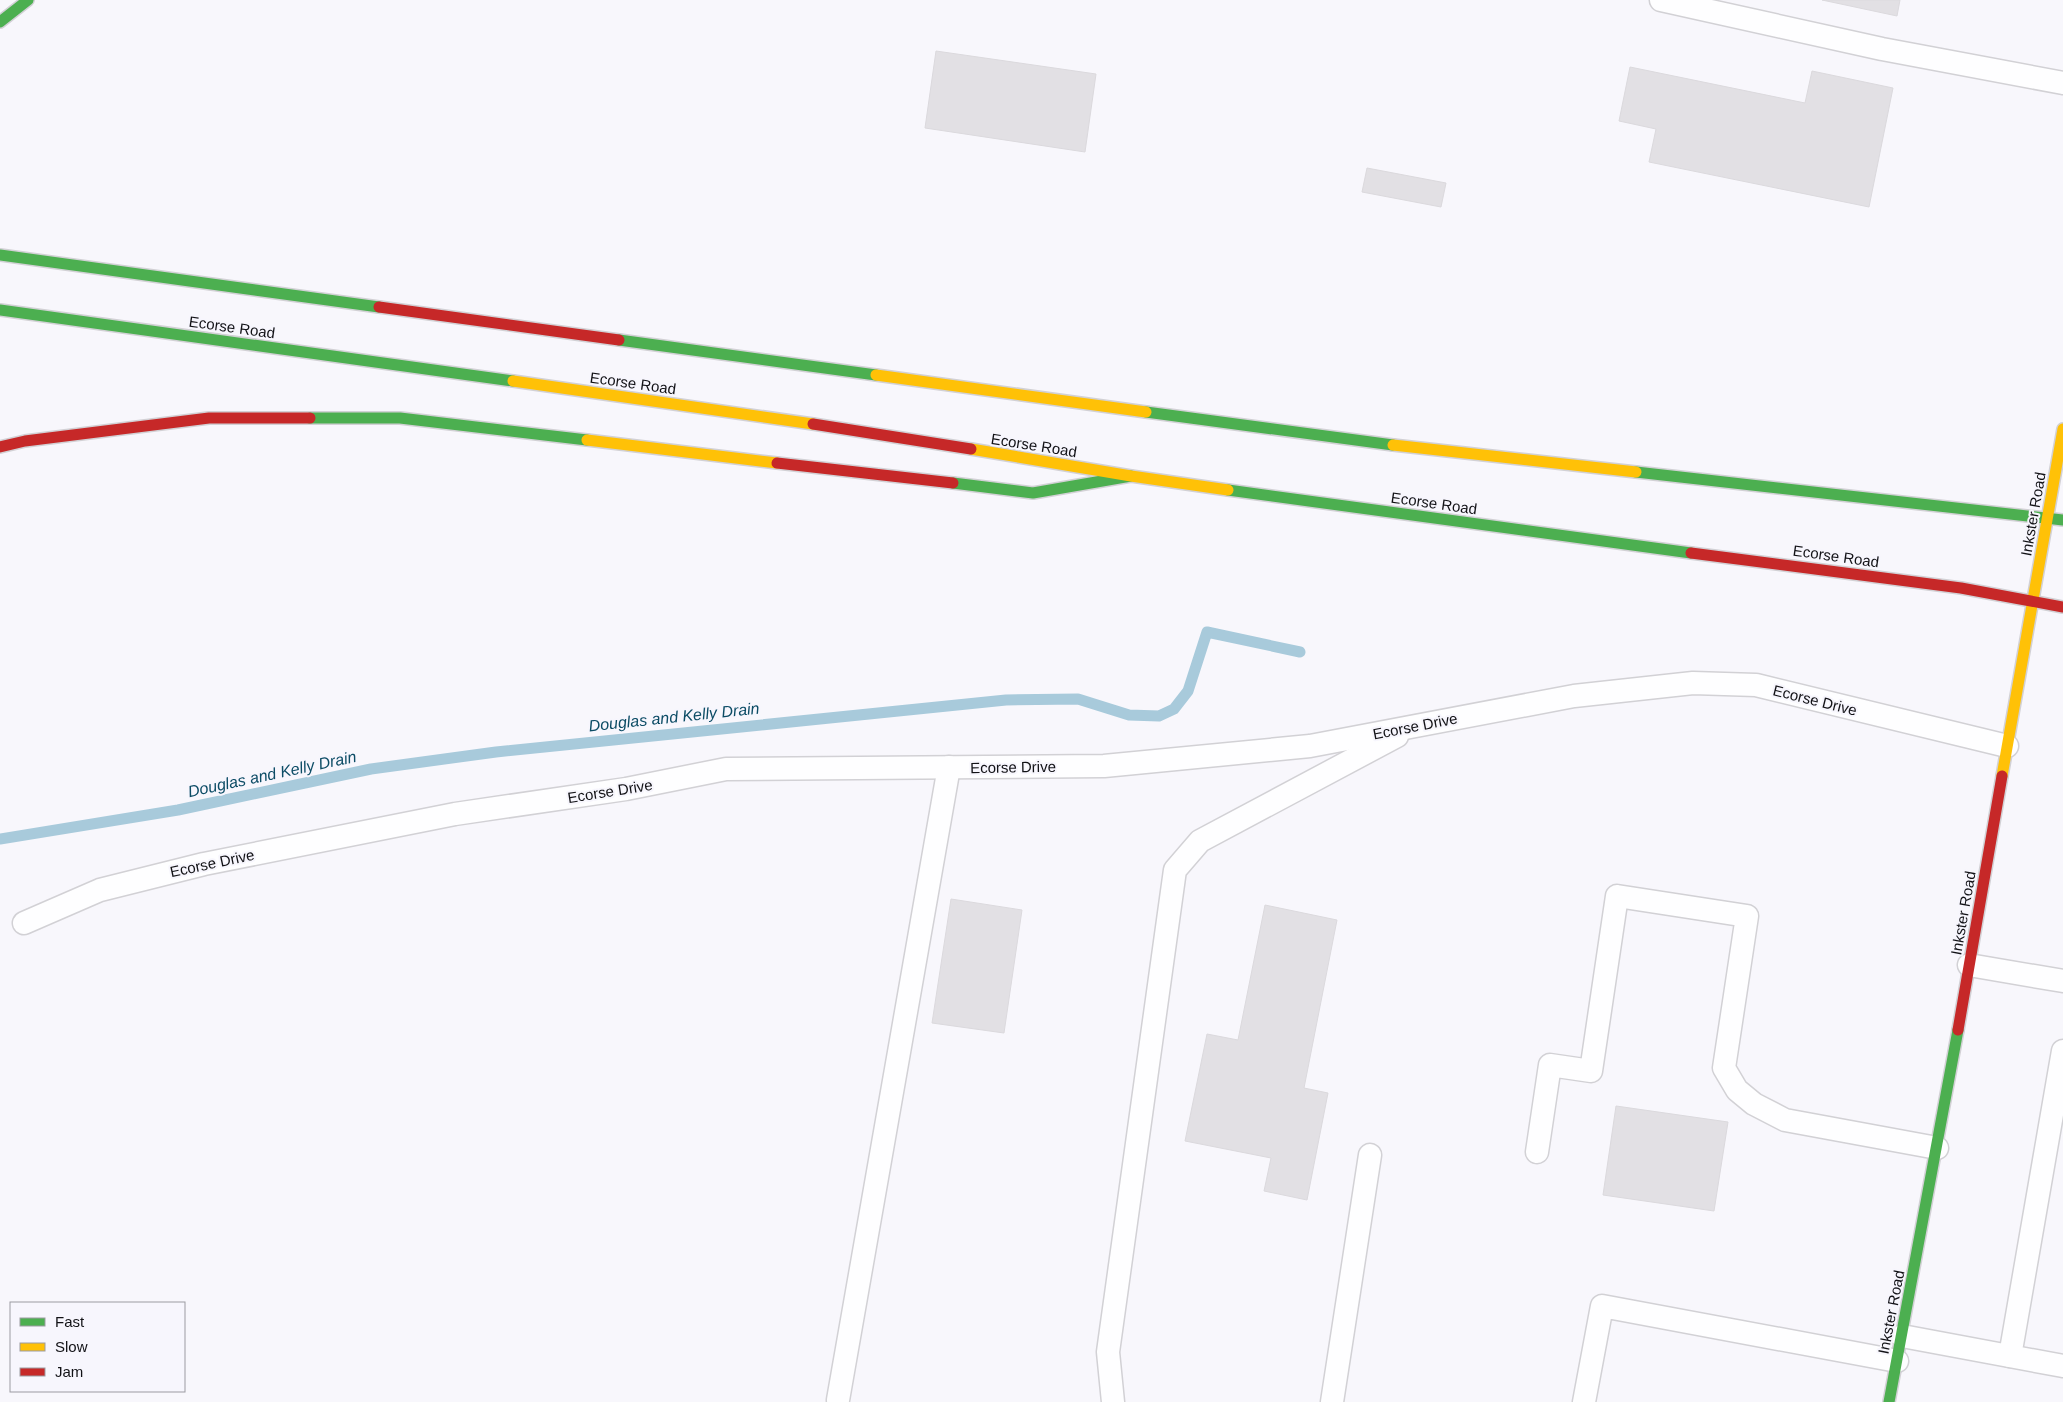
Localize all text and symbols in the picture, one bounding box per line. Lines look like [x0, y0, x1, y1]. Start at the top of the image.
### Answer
street label: Ecorse Road [188, 313, 276, 341]
street label: Ecorse Road [589, 369, 677, 397]
street label: Ecorse Road [990, 430, 1078, 460]
street label: Inkster Road [2017, 471, 2049, 557]
street label: Ecorse Road [1390, 489, 1478, 517]
street label: Ecorse Road [1792, 542, 1880, 570]
street label: Ecorse Drive [1771, 681, 1859, 719]
water label: Douglas and Kelly Drain [588, 700, 760, 734]
street label: Ecorse Drive [1371, 709, 1459, 743]
water label: Douglas and Kelly Drain [186, 748, 358, 800]
street label: Ecorse Drive [970, 758, 1056, 776]
street label: Ecorse Drive [566, 776, 654, 806]
street label: Ecorse Drive [168, 846, 256, 880]
street label: Inkster Road [1947, 870, 1979, 956]
street label: Inkster Road [1875, 1269, 1907, 1355]
legend [10, 1302, 185, 1392]
text: Fast [55, 1313, 85, 1330]
text: Slow [55, 1338, 88, 1355]
text: Jam [55, 1363, 83, 1380]

